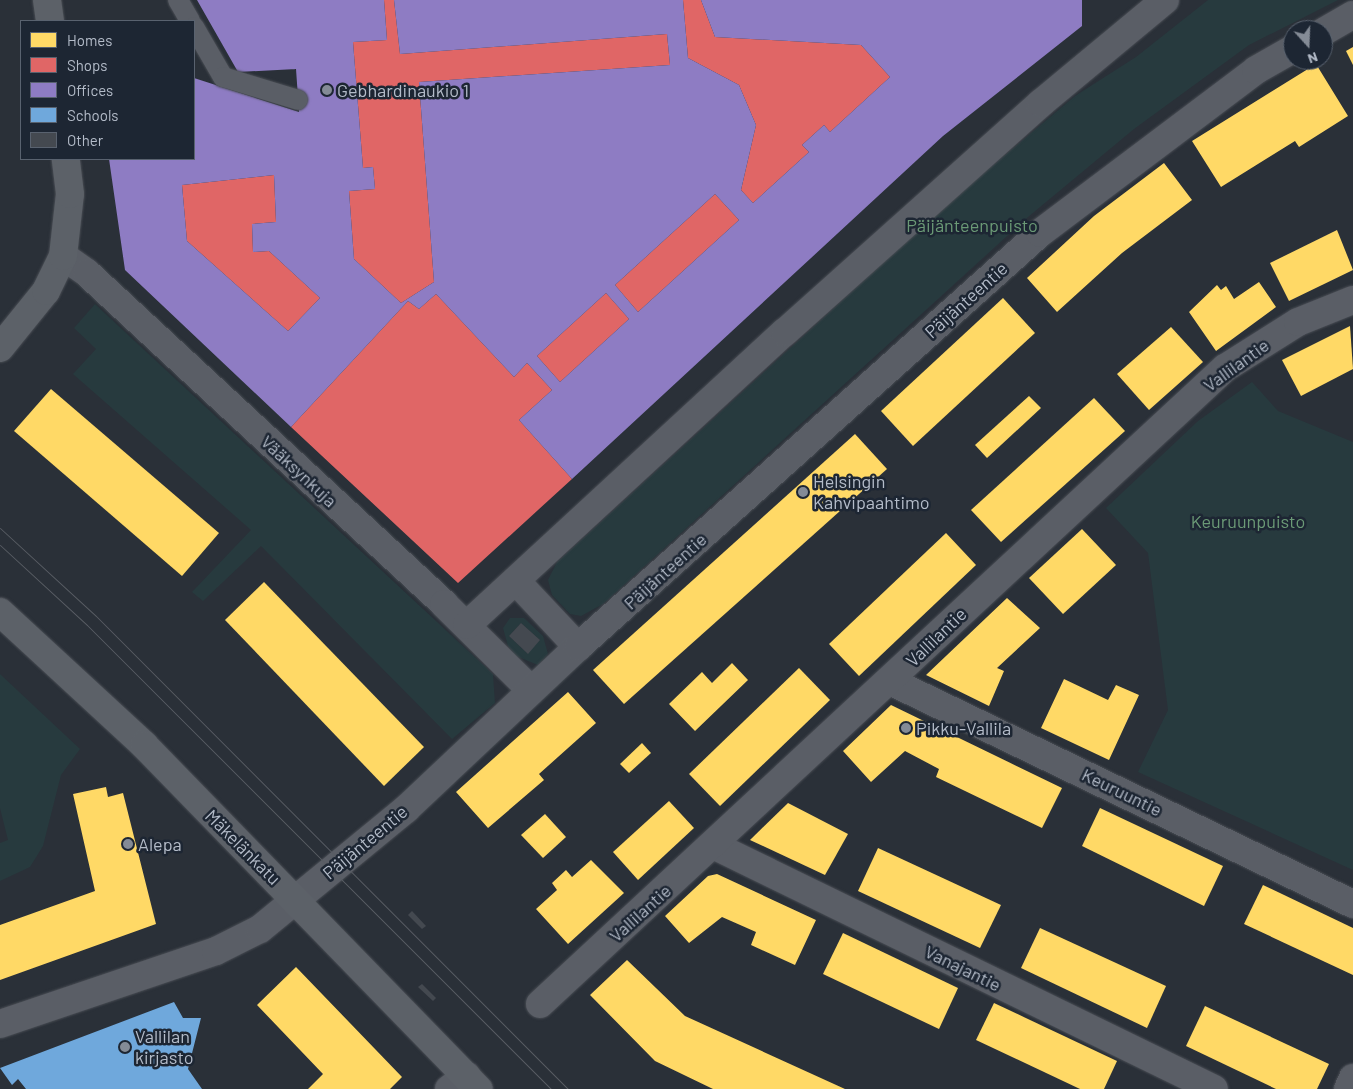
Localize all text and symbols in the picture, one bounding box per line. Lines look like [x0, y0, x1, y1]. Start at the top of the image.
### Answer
legend [20, 20, 195, 160]
north arrow [1283, 20, 1333, 70]
text: Homes [67, 31, 112, 49]
text: N [1306, 49, 1320, 68]
text: Shops [67, 56, 107, 74]
place label: Gebhardinaukio 1 [337, 79, 469, 101]
text: Offices [67, 81, 113, 99]
marker: Gebhardinaukio 1 [321, 84, 333, 96]
text: Schools [67, 106, 119, 124]
text: Other [67, 131, 103, 149]
park label: Päijänteenpuisto [906, 214, 1038, 236]
street label: Päijänteentie [920, 257, 1012, 343]
street label: Vallilantie [1199, 334, 1273, 396]
street label: Vääksynkuja [257, 431, 341, 511]
place label: Helsingin Kahvipaahtimo [813, 471, 930, 514]
marker: Helsingin Kahvipaahtimo [797, 486, 809, 498]
park label: Keuruunpuisto [1191, 510, 1305, 532]
street label: Päijänteentie [619, 528, 711, 614]
street label: Vallilantie [901, 603, 971, 671]
place label: Pikku-Vallila [916, 717, 1011, 739]
marker: Pikku-Vallila [900, 722, 912, 734]
street label: Keuruuntie [1079, 763, 1165, 821]
street label: Päijänteentie [318, 800, 412, 884]
street label: Mäkelänkatu [201, 805, 285, 889]
place label: Alepa [138, 833, 182, 855]
marker: Alepa [122, 838, 134, 850]
street label: Vallilantie [605, 880, 675, 946]
street label: Vanajantie [921, 940, 1005, 996]
place label: Vallilan kirjasto [135, 1026, 193, 1068]
marker: Vallilan kirjasto [119, 1041, 131, 1053]

